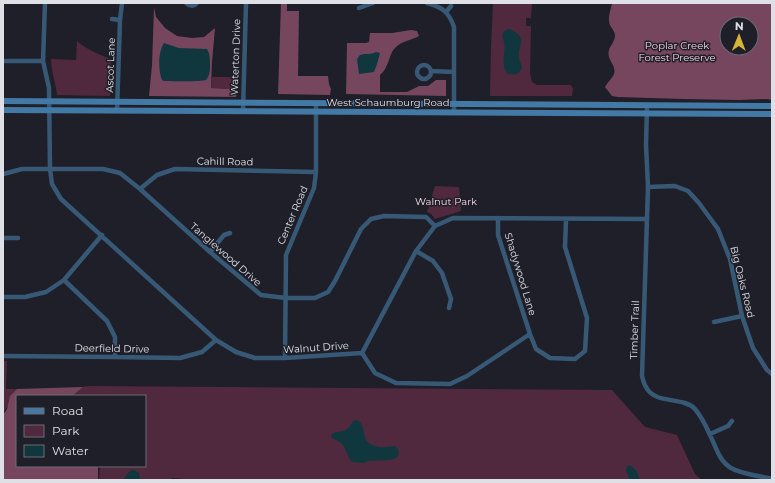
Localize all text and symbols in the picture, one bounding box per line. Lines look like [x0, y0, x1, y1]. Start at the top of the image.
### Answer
north arrow [719, 16, 759, 56]
street label: Waterton Drive [228, 19, 243, 95]
text: N [735, 19, 744, 33]
street label: Ascot Lane [103, 37, 118, 93]
park label: Poplar Creek Forest Preserve [638, 39, 716, 64]
street label: West Schaumburg Road [327, 96, 449, 109]
street label: Cahill Road [197, 155, 253, 168]
street label: Center Road [274, 184, 311, 246]
park label: Walnut Park [415, 195, 477, 208]
street label: Tanglewood Drive [187, 220, 264, 289]
street label: Shadywood Lane [502, 231, 539, 317]
street label: Big Oaks Road [727, 245, 758, 319]
street label: Timber Trail [627, 300, 642, 360]
street label: Walnut Drive [283, 339, 349, 356]
street label: Deerfield Drive [74, 341, 150, 356]
legend [16, 395, 146, 467]
text: Road [52, 403, 83, 418]
text: Park [52, 423, 80, 438]
text: Water [52, 443, 89, 458]

